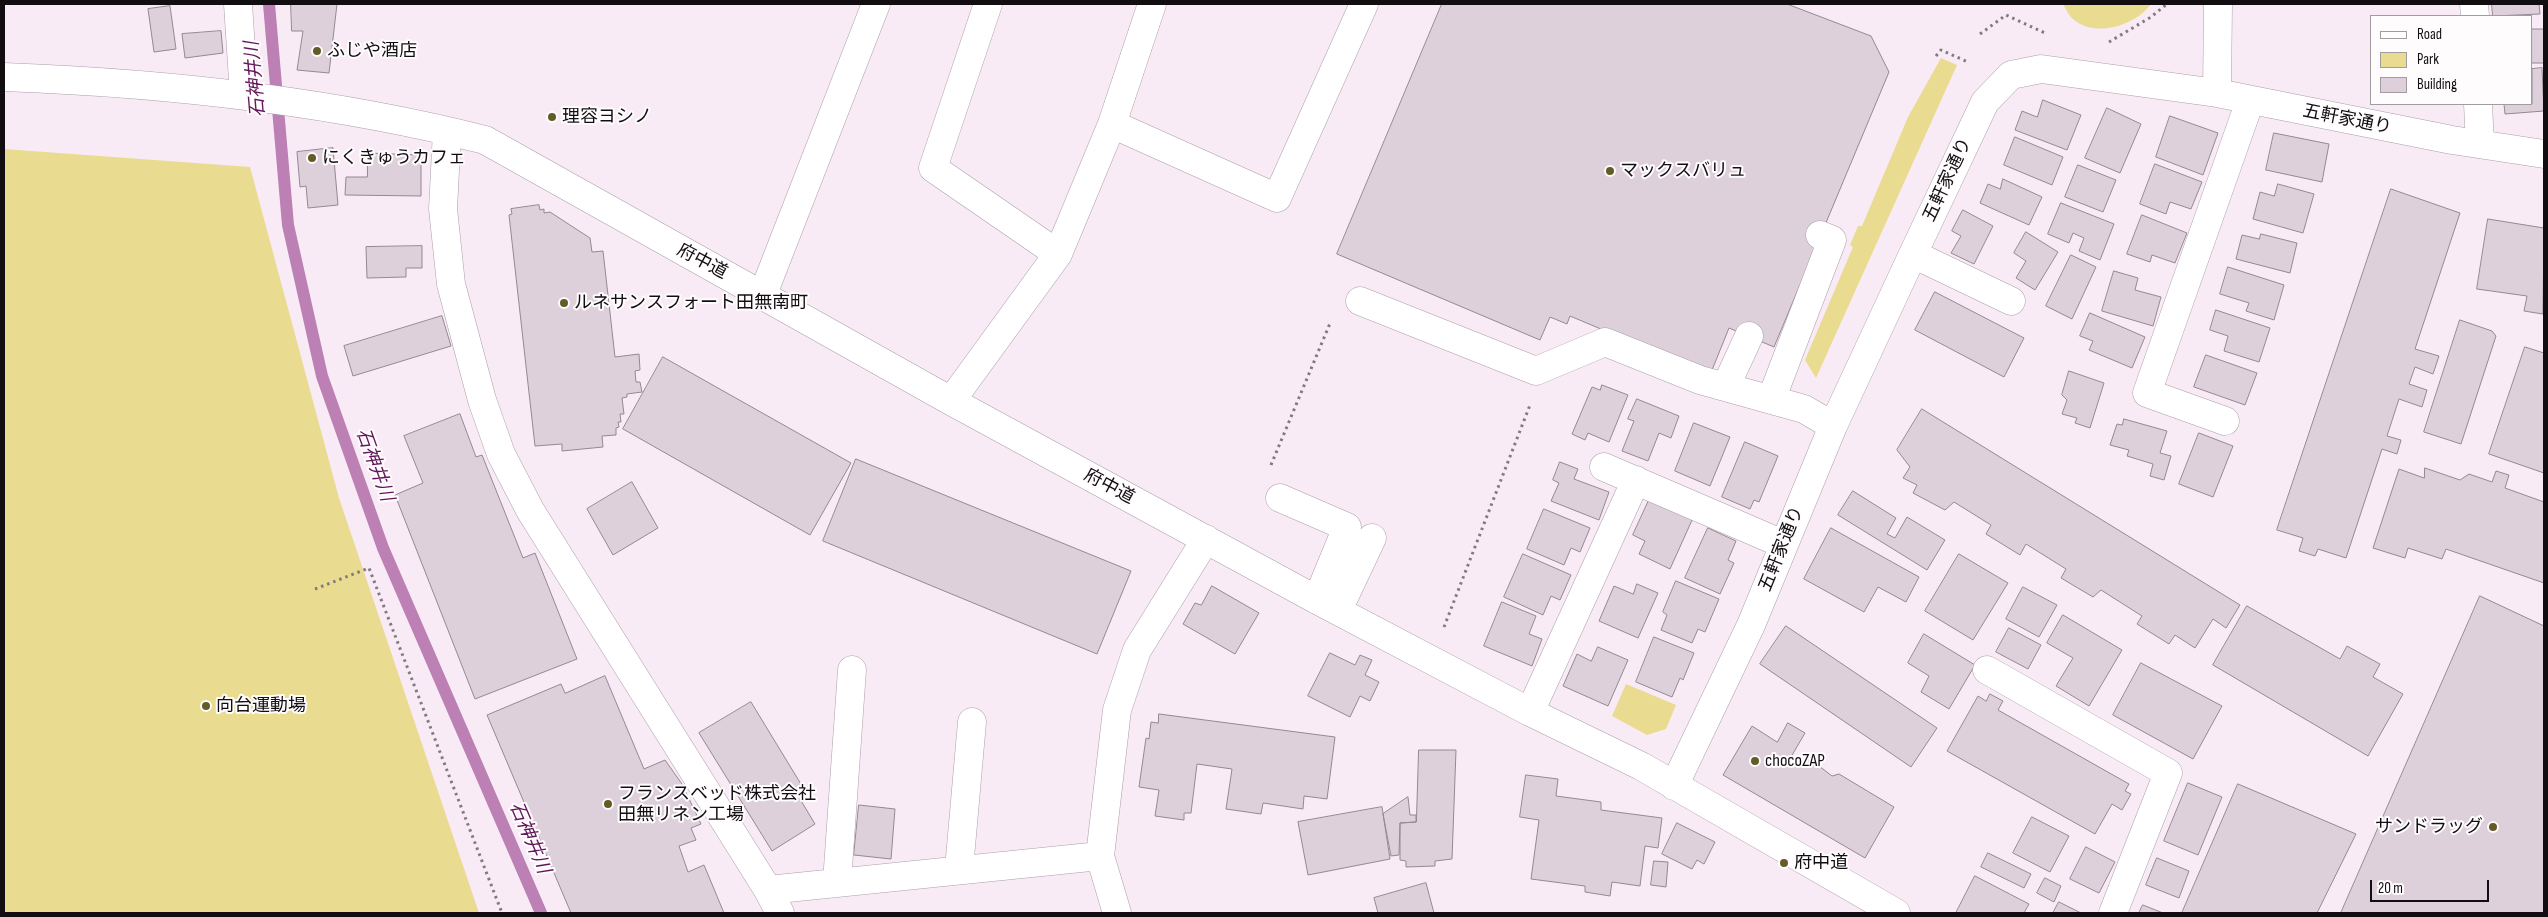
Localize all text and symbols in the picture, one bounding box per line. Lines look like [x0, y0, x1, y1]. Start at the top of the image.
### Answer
legend [2370, 15, 2533, 105]
text: Road [2417, 25, 2442, 44]
water label: 石神井川 [241, 40, 271, 118]
place label: ふじや酒店 [327, 40, 417, 62]
marker: ふじや酒店 [311, 45, 323, 57]
text: Park [2417, 50, 2439, 69]
text: Building [2417, 75, 2457, 94]
street label: 五軒家通り [2301, 101, 2393, 139]
place label: 理容ヨシノ [562, 106, 652, 128]
marker: 理容ヨシノ [546, 111, 558, 123]
street label: 五軒家通り [1919, 135, 1977, 225]
place label: にくきゅうカフェ [322, 147, 466, 169]
marker: にくきゅうカフェ [306, 152, 318, 164]
place label: マックスバリュ [1620, 160, 1746, 182]
marker: マックスバリュ [1604, 165, 1616, 177]
street label: 府中道 [673, 240, 731, 284]
place label: ルネサンスフォート田無南町 [574, 292, 808, 314]
marker: ルネサンスフォート田無南町 [558, 297, 570, 309]
water label: 石神井川 [350, 425, 398, 505]
street label: 府中道 [1080, 465, 1138, 509]
street label: 五軒家通り [1755, 503, 1809, 595]
place label: 向台運動場 [216, 695, 306, 717]
marker: 向台運動場 [200, 700, 212, 712]
place label: chocoZAP [1765, 750, 1825, 772]
marker: chocoZAP [1749, 755, 1761, 767]
place label: フランスベッド株式会社 田無リネン工場 [618, 783, 816, 826]
marker: フランスベッド株式会社 田無リネン工場 [602, 798, 614, 810]
water label: 石神井川 [504, 799, 554, 877]
place label: サンドラッグ [2375, 816, 2483, 838]
marker: サンドラッグ [2487, 821, 2499, 833]
place label: 府中道 [1794, 852, 1848, 874]
marker: 府中道 [1778, 857, 1790, 869]
scale bar [2373, 870, 2492, 902]
text: 20 m [2378, 879, 2403, 898]

